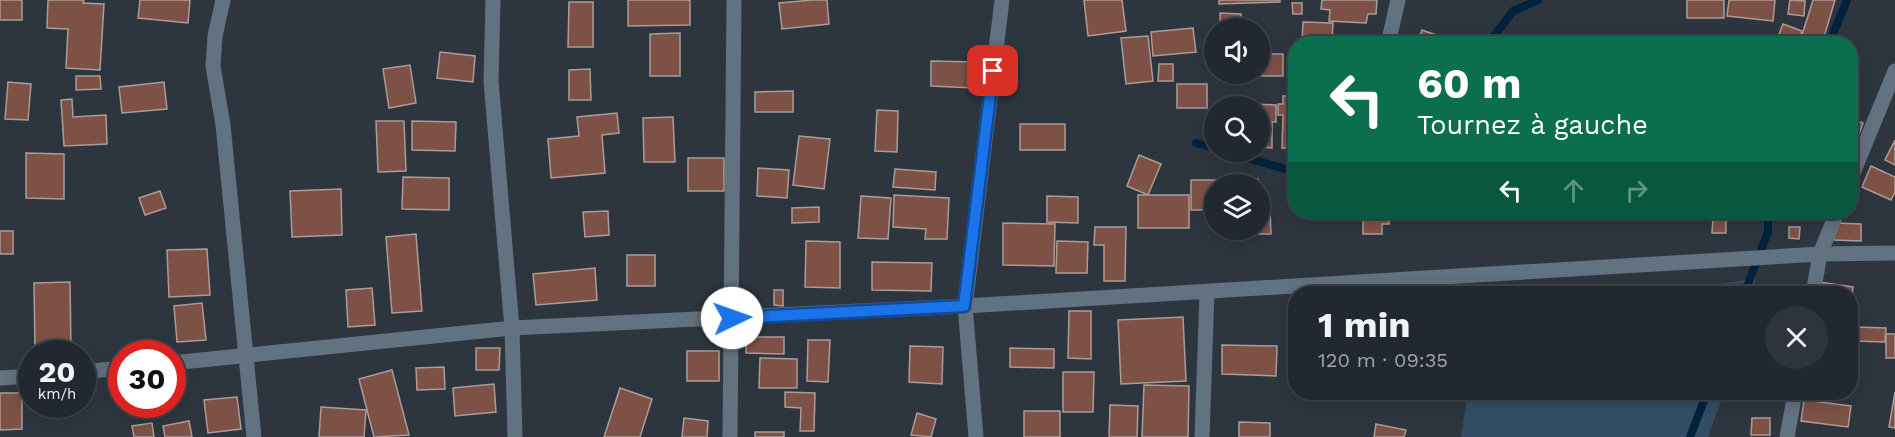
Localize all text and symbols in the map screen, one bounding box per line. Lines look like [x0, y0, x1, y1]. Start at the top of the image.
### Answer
map controls [1204, 18, 1270, 240]
button: sound [1204, 18, 1270, 84]
pin [967, 45, 1018, 96]
icon: arrive [976, 54, 1009, 87]
text: 60 m [1417, 59, 1521, 108]
icon: left [1318, 60, 1396, 138]
button: search [1204, 96, 1270, 162]
text: Tournez à gauche [1417, 109, 1648, 141]
button: layers [1204, 174, 1270, 240]
icon: left [1494, 174, 1527, 207]
icon: ahead [1557, 174, 1590, 207]
icon: right [1620, 174, 1653, 207]
position arrow [700, 286, 764, 350]
text: 1 min [1318, 304, 1410, 346]
button: close [1765, 306, 1828, 369]
speed limit sign: 30 [108, 340, 186, 418]
text: 120 m · 09:35 [1318, 348, 1448, 372]
text: 20 [38, 354, 76, 389]
text: km/h [38, 385, 76, 403]

